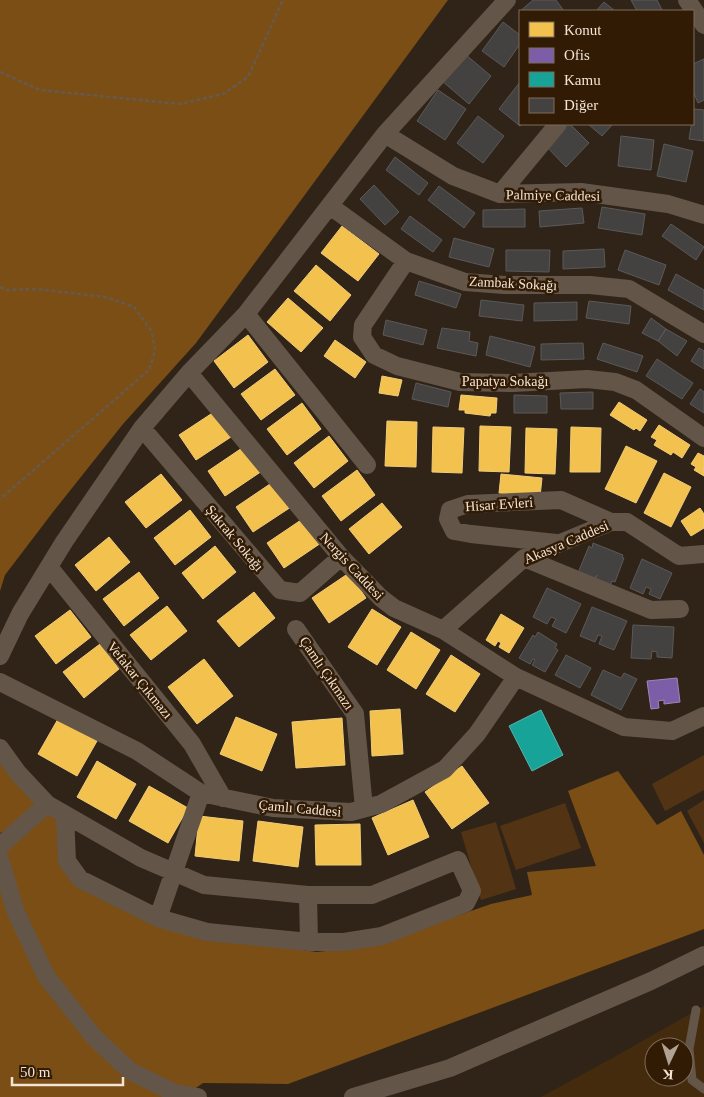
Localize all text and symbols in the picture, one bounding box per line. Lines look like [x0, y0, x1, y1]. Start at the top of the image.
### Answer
legend [519, 10, 694, 125]
text: Konut [564, 22, 602, 38]
text: Ofis [564, 47, 590, 63]
text: Kamu [564, 72, 601, 88]
text: Diğer [564, 97, 598, 113]
street label: Palmiye Caddesi [506, 187, 600, 204]
street label: Zambak Sokağı [469, 274, 558, 293]
street label: Papatya Sokağı [462, 374, 548, 389]
street label: Hisar Evleri [465, 495, 534, 514]
street label: Şakrak Sokağı [203, 502, 267, 574]
street label: Akasya Caddesi [522, 518, 611, 567]
street label: Nergis Caddesi [317, 530, 386, 603]
street label: Çamlı Çıkmazı [297, 634, 357, 713]
street label: Vefakar Çıkmazı [104, 639, 175, 722]
street label: Çamlı Caddesi [258, 797, 342, 820]
north arrow [644, 1037, 694, 1087]
scale bar [12, 1054, 124, 1086]
text: 50 m [20, 1064, 51, 1080]
text: K [662, 1067, 674, 1082]

